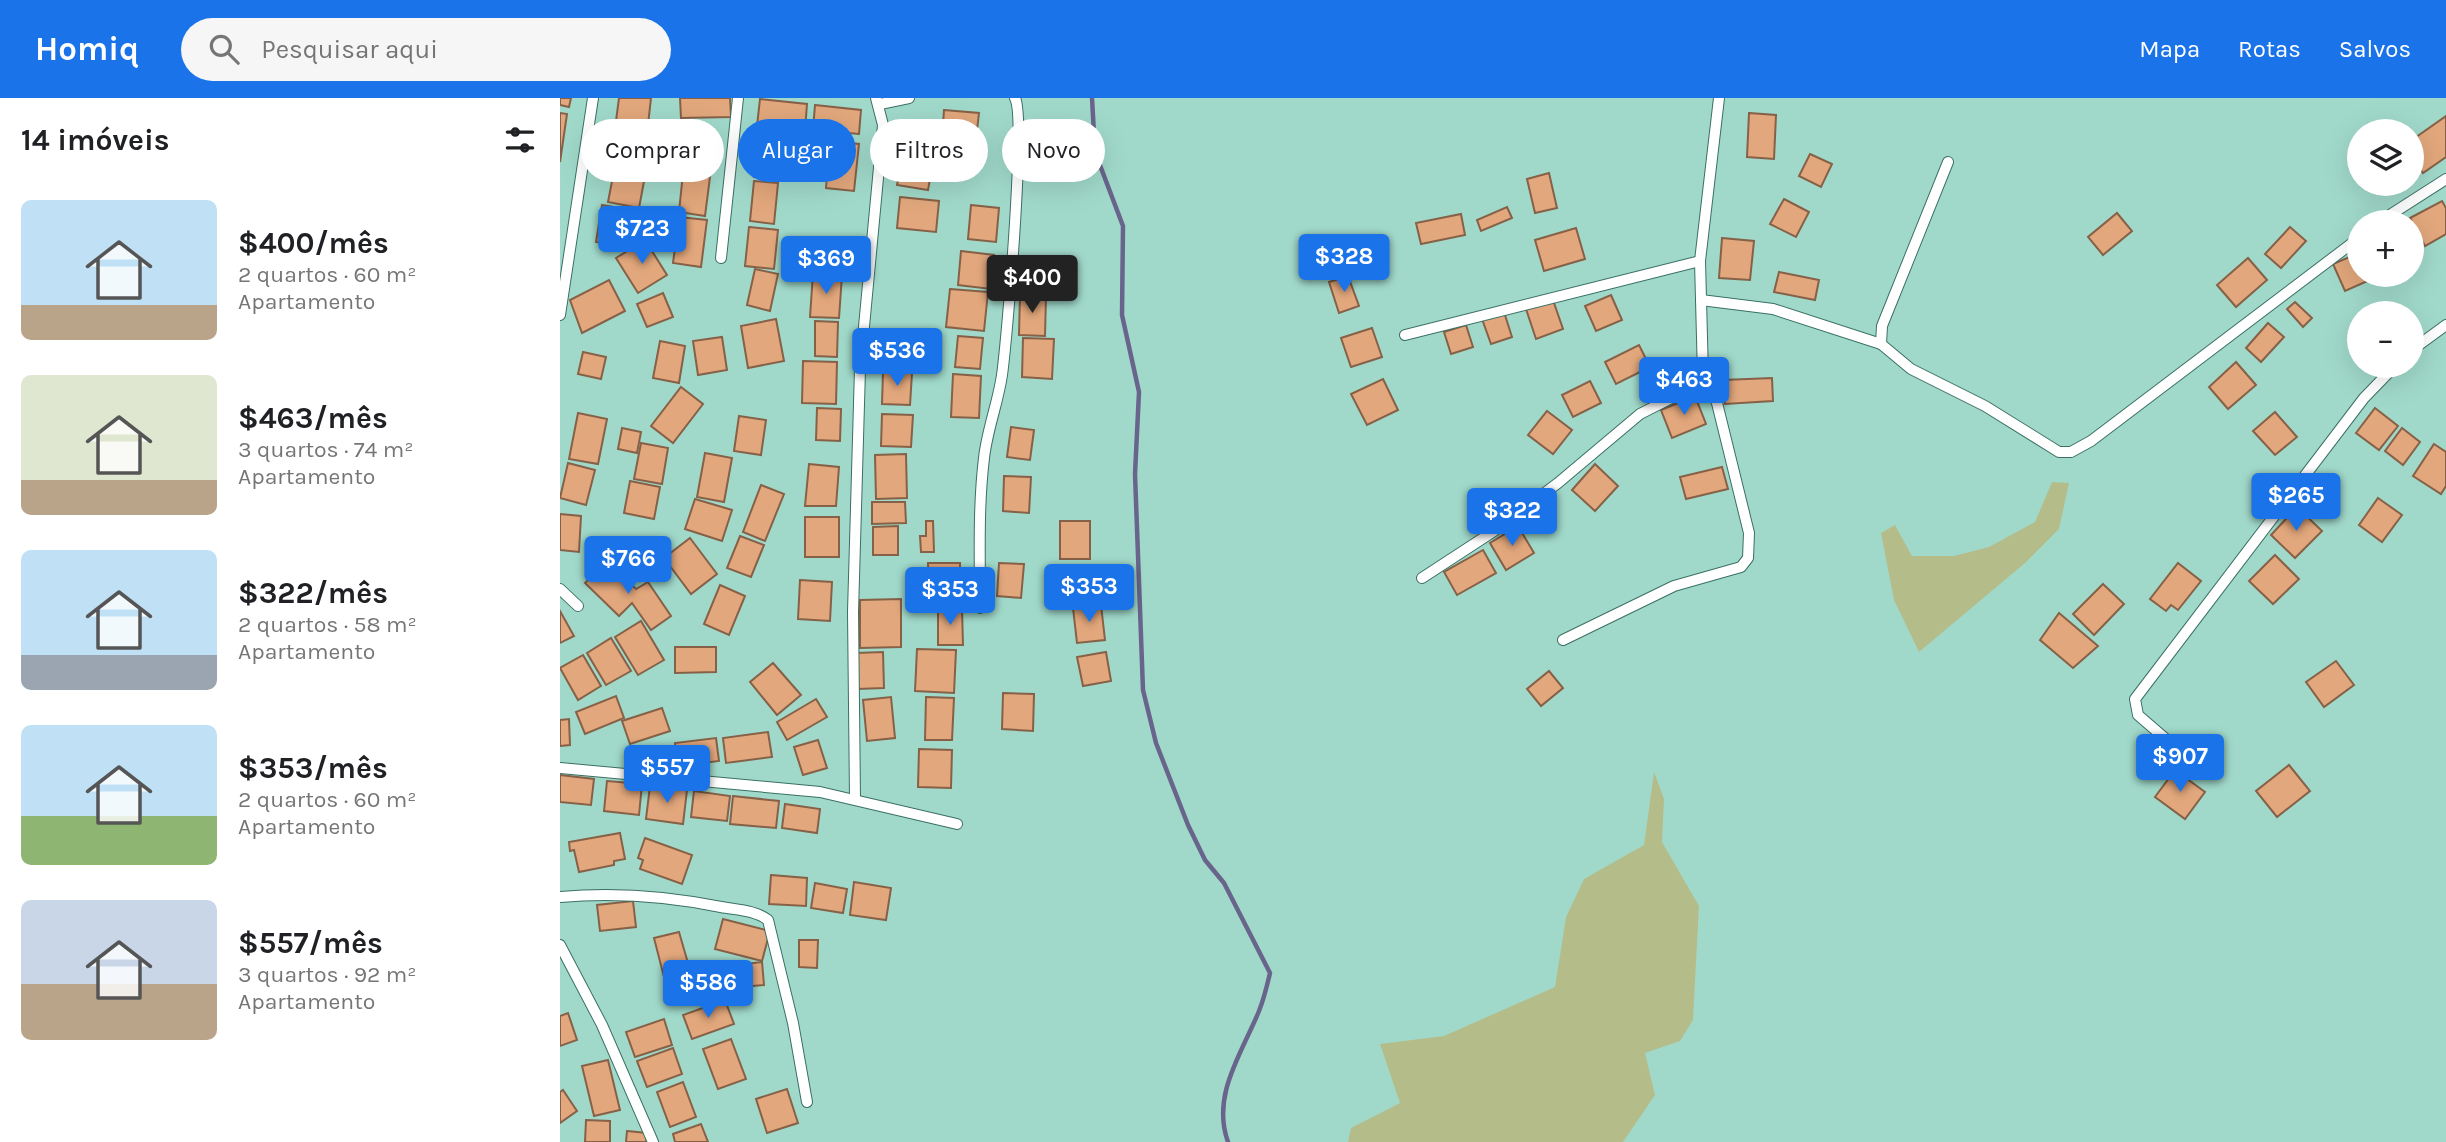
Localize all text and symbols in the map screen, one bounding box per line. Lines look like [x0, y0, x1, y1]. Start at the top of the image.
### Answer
search box [181, 18, 671, 81]
text: Homiq [35, 30, 139, 68]
icon: search [205, 30, 243, 68]
text: Pesquisar aqui [261, 34, 438, 65]
text: Mapa [2139, 35, 2200, 63]
text: Rotas [2238, 35, 2301, 63]
text: Salvos [2339, 35, 2411, 63]
chip: Comprar [581, 119, 724, 182]
chip: Alugar [738, 119, 856, 182]
chip: Filtros [870, 119, 988, 182]
chip: Novo [1002, 119, 1105, 182]
map controls [2347, 119, 2424, 378]
button: layers [2347, 119, 2424, 196]
icon: filters [501, 121, 539, 159]
text: 14 imóveis [21, 122, 170, 158]
pin: $723 [601, 206, 683, 266]
button: + [2347, 210, 2424, 287]
text: $723 [614, 215, 670, 242]
text: $400/mês [238, 225, 389, 261]
icon: home [77, 228, 161, 312]
pin: $328 [1303, 234, 1385, 294]
pin: $369 [785, 236, 867, 296]
text: $328 [1315, 243, 1373, 270]
text: $369 [797, 245, 855, 272]
pin: $400 [991, 256, 1073, 315]
text: 2 quartos · 60 m² [238, 261, 417, 288]
text: $400 [1003, 264, 1061, 291]
text: Apartamento [238, 288, 375, 315]
button: − [2347, 301, 2424, 378]
pin: $536 [856, 328, 938, 388]
text: $536 [868, 337, 926, 364]
pin: $463 [1643, 358, 1725, 417]
text: $463 [1655, 366, 1713, 393]
text: $463/mês [238, 400, 388, 436]
icon: home [77, 403, 161, 487]
text: 3 quartos · 74 m² [238, 436, 414, 463]
text: Apartamento [238, 463, 375, 490]
pin: $265 [2255, 474, 2337, 533]
text: $265 [2267, 482, 2325, 509]
pin: $322 [1471, 489, 1553, 548]
text: $322 [1483, 497, 1541, 524]
pin: $766 [587, 536, 669, 596]
text: $766 [600, 545, 656, 572]
pin: $353 [1048, 564, 1130, 624]
pin: $353 [909, 568, 991, 627]
text: $353 [1060, 573, 1118, 600]
text: $322/mês [238, 575, 388, 611]
text: $353 [921, 576, 979, 603]
icon: home [77, 578, 161, 662]
text: 2 quartos · 58 m² [238, 611, 417, 638]
text: Apartamento [238, 638, 375, 665]
pin: $907 [2139, 734, 2221, 794]
text: $907 [2152, 743, 2208, 770]
pin: $557 [626, 746, 708, 805]
text: $353/mês [238, 750, 388, 786]
icon: home [77, 753, 161, 837]
text: $557 [640, 754, 694, 781]
text: 2 quartos · 60 m² [238, 786, 417, 813]
text: Apartamento [238, 813, 375, 840]
text: $557/mês [238, 925, 383, 961]
icon: home [77, 928, 161, 1012]
pin: $586 [667, 960, 749, 1020]
text: 3 quartos · 92 m² [238, 961, 417, 988]
text: $586 [679, 969, 737, 996]
text: Apartamento [238, 988, 375, 1015]

